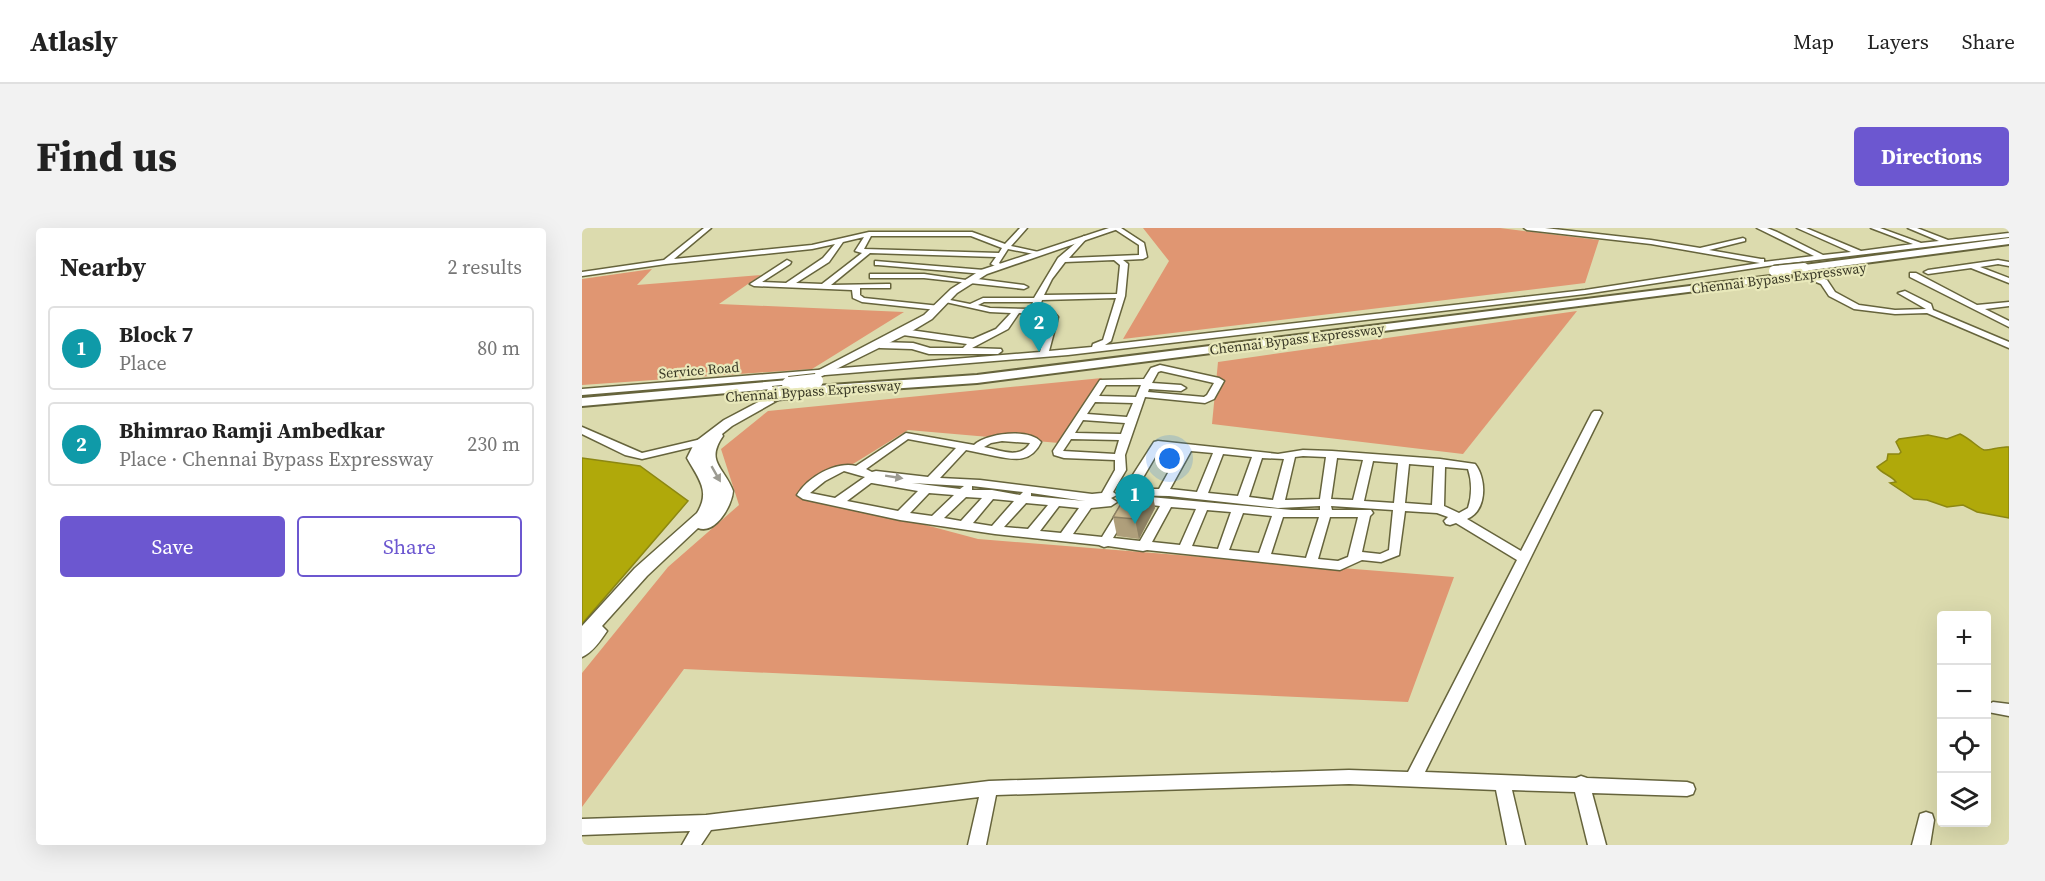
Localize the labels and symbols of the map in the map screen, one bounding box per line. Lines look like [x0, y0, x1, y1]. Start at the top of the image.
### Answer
street label: Chennai Bypass Expressway [1691, 257, 1868, 299]
pin: 2 [1020, 302, 1058, 352]
street label: Chennai Bypass Expressway [1209, 318, 1386, 360]
street label: Service Road [658, 357, 740, 383]
street label: Chennai Bypass Expressway [725, 375, 902, 407]
your location [1155, 444, 1184, 473]
one-way arrow [711, 466, 722, 482]
one-way arrow [885, 472, 904, 481]
pin: 1 [1116, 474, 1154, 524]

